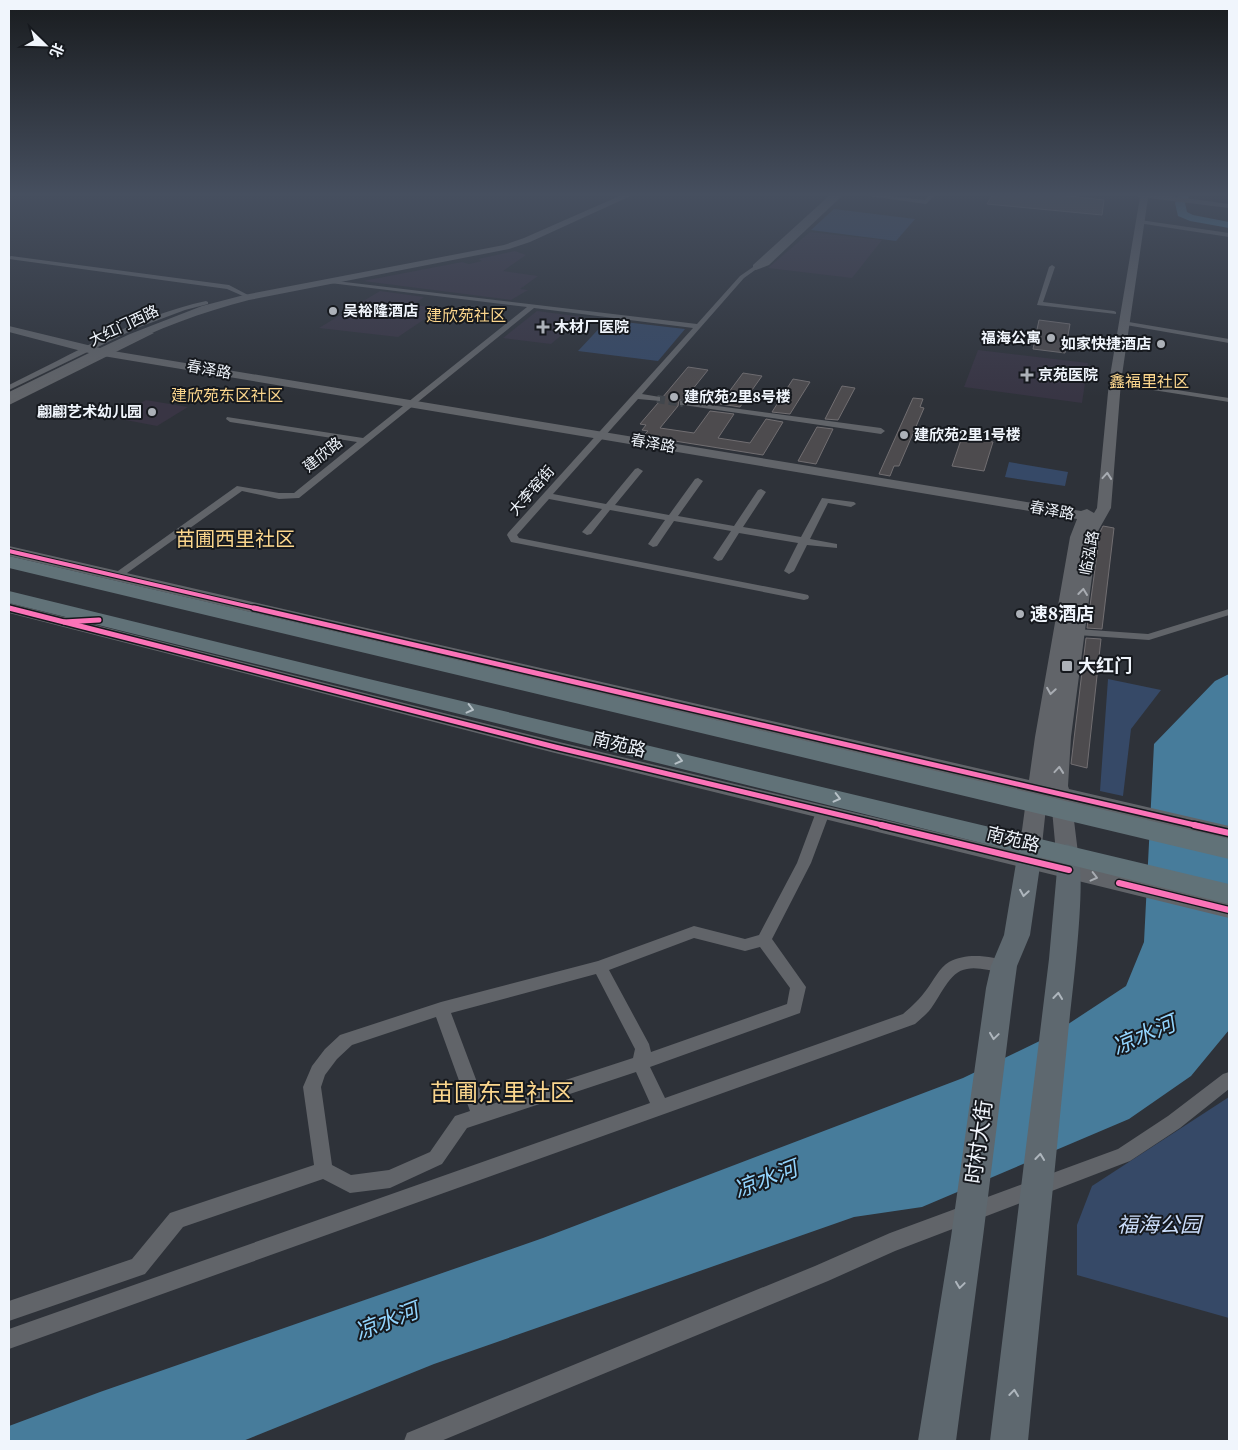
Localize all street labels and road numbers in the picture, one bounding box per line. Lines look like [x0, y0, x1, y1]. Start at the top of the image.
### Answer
street label: 大红门西路 [85, 300, 163, 352]
street label: 春泽路 [185, 355, 233, 385]
street label: 春泽路 [629, 429, 677, 459]
street label: 建欣路 [298, 432, 348, 478]
street label: 大李窑街 [504, 461, 560, 521]
street label: 春泽路 [1028, 496, 1076, 526]
street label: 临泓路 [1074, 529, 1106, 577]
street label: 南苑路 [590, 725, 648, 765]
street label: 南苑路 [984, 820, 1042, 860]
street label: 时村大街 [958, 1098, 1002, 1186]

